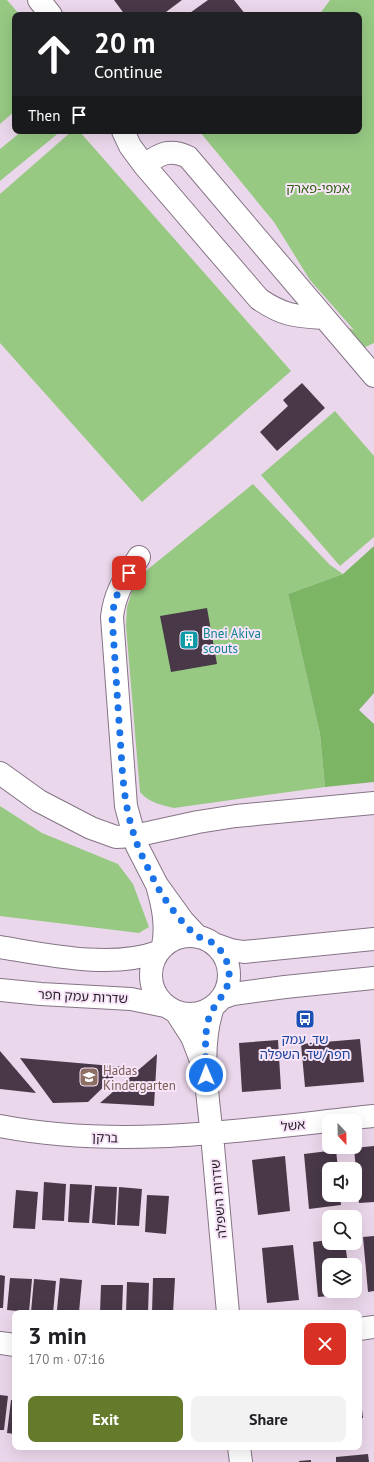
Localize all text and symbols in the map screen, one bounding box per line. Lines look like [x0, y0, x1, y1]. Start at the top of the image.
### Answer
text: 20 m [94, 24, 155, 61]
icon: ahead [28, 28, 80, 80]
text: Continue [94, 60, 163, 83]
icon: arrive [68, 104, 90, 126]
text: Then [28, 106, 60, 125]
park label: אמפי-פארק [286, 180, 350, 197]
pin [112, 556, 146, 590]
icon: arrive [118, 562, 140, 584]
place label: Bnei Akiva scouts [203, 625, 261, 657]
building icon: Bnei Akiva scouts [178, 629, 200, 651]
street label: שדרות עמק חפר [37, 986, 129, 1007]
bus stop icon: שד. עמק חפר/שד. השפלה [294, 1008, 316, 1030]
place label: שד. עמק חפר/שד. השפלה [260, 1031, 350, 1063]
position arrow [185, 1054, 227, 1096]
place label: Hadas Kindergarten [103, 1062, 176, 1094]
school or university icon: Hadas Kindergarten [78, 1066, 100, 1088]
north arrow [322, 1114, 362, 1154]
map controls [322, 1114, 362, 1298]
street label: אשל [280, 1116, 306, 1135]
street label: ברקן [92, 1129, 118, 1146]
street label: שדרות השפלה [207, 1159, 230, 1239]
button: sound [322, 1162, 362, 1202]
button: search [322, 1210, 362, 1250]
button: layers [322, 1258, 362, 1298]
text: 3 min [28, 1320, 87, 1351]
button: close [304, 1323, 346, 1365]
text: 170 m · 07:16 [28, 1351, 105, 1368]
button: Exit [28, 1396, 183, 1442]
button: Share [191, 1396, 346, 1442]

